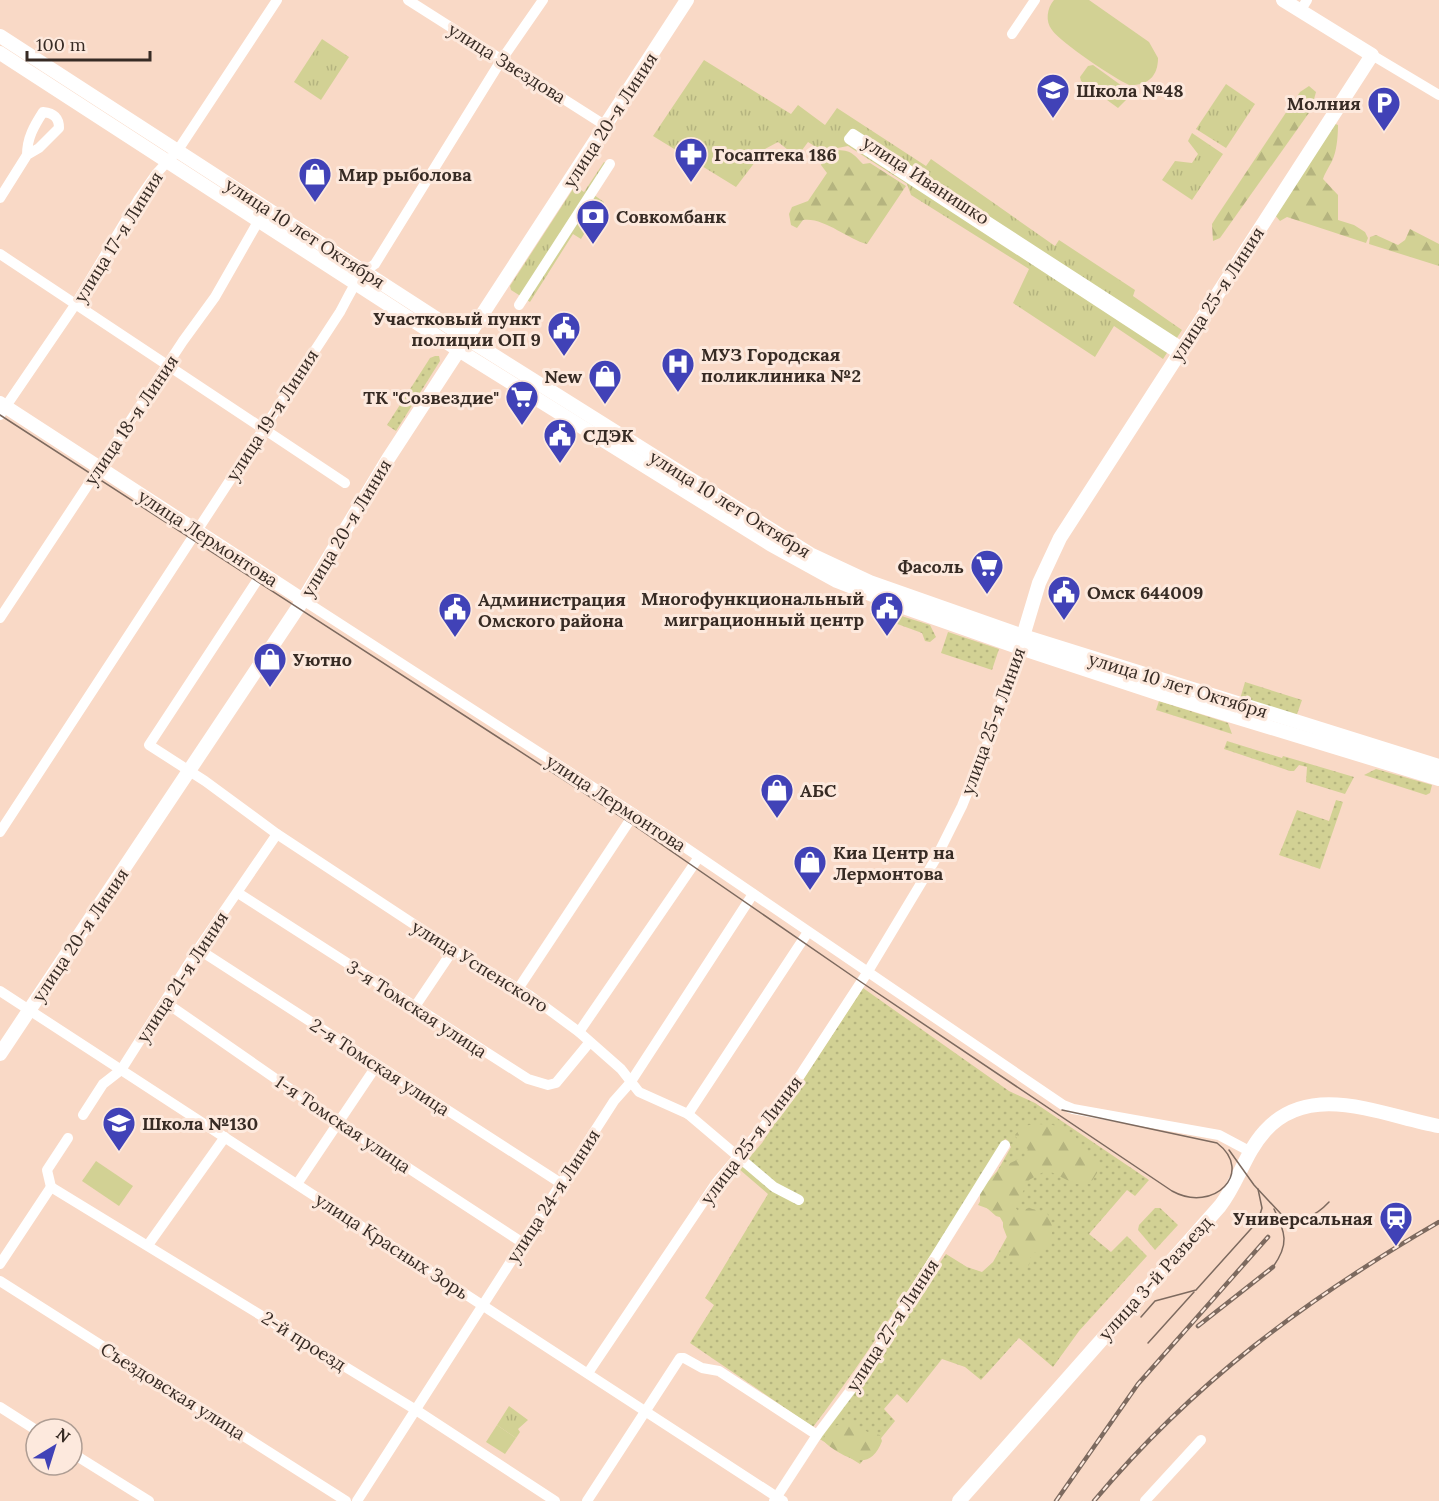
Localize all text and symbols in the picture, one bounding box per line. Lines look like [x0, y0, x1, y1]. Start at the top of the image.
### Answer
street label: улица Звездова [444, 18, 570, 108]
scale bar [27, 24, 150, 62]
text: 100 m [36, 33, 86, 56]
street label: улица 20-я Линия [558, 48, 662, 192]
school or university icon: Школа №48 [1035, 72, 1071, 119]
place label: Школа №48 [1076, 79, 1184, 102]
parking icon: Молния [1366, 85, 1402, 132]
place label: Молния [1287, 92, 1361, 115]
street label: улица Иванишко [858, 130, 994, 230]
pharmacy icon: Госаптека 186 [673, 136, 709, 183]
place label: Госаптека 186 [714, 143, 837, 166]
shop icon: Мир рыболова [297, 156, 333, 203]
place label: Мир рыболова [338, 163, 472, 186]
street label: улица 17-я Линия [68, 167, 168, 307]
street label: улица 10 лет Октября [221, 173, 389, 293]
bank icon: Совкомбанк [575, 198, 611, 245]
place label: Совкомбанк [616, 205, 726, 228]
street label: улица 25-я Линия [1165, 223, 1269, 365]
place label: Участковый пункт полиции ОП 9 [374, 307, 542, 351]
public building icon: Участковый пункт полиции ОП 9 [546, 310, 582, 357]
place label: МУЗ Городская поликлиника №2 [701, 343, 861, 387]
street label: улица 19-я Линия [221, 345, 323, 485]
hospital icon: МУЗ Городская поликлиника №2 [660, 346, 696, 393]
street label: улица 18-я Линия [79, 350, 183, 490]
shop icon: New [587, 358, 623, 405]
place label: New [544, 365, 582, 388]
supermarket icon: ТК "Созвездие" [504, 379, 540, 426]
place label: ТК "Созвездие" [363, 386, 499, 409]
public building icon: СДЭК [542, 417, 578, 464]
place label: СДЭК [583, 424, 634, 447]
street label: улица 10 лет Октября [645, 445, 815, 563]
street label: улица 20-я Линия [296, 455, 396, 601]
street label: улица Лермонтова [134, 484, 282, 592]
supermarket icon: Фасоль [969, 548, 1005, 595]
place label: Фасоль [897, 555, 964, 578]
public building icon: Омск 644009 [1046, 574, 1082, 621]
place label: Омск 644009 [1087, 581, 1203, 604]
place label: Многофункциональный миграционный центр [641, 587, 864, 631]
place label: Администрация Омского района [478, 588, 626, 632]
public building icon: Многофункциональный миграционный центр [869, 590, 905, 637]
public building icon: Администрация Омского района [437, 591, 473, 638]
shop icon: Уютно [252, 641, 288, 688]
street label: улица 25-я Линия [956, 644, 1030, 798]
street label: улица 10 лет Октября [1086, 647, 1270, 723]
place label: Уютно [293, 648, 352, 671]
street label: улица Лермонтова [542, 749, 690, 857]
shop icon: АБС [759, 772, 795, 819]
place label: АБС [800, 779, 837, 802]
place label: Киа Центр на Лермонтова [833, 841, 955, 885]
shop icon: Киа Центр на Лермонтова [792, 844, 828, 891]
street label: улица 20-я Линия [27, 864, 133, 1006]
street label: улица 21-я Линия [131, 907, 233, 1047]
street label: улица Успенского [407, 915, 553, 1017]
street label: 3-я Томская улица [343, 955, 491, 1063]
street label: 2-я Томская улица [306, 1013, 454, 1121]
street label: 1-я Томская улица [271, 1070, 415, 1178]
street label: улица 25-я Линия [695, 1071, 807, 1209]
school or university icon: Школа №130 [101, 1105, 137, 1152]
place label: Школа №130 [142, 1112, 258, 1135]
street label: улица 24-я Линия [501, 1125, 605, 1267]
street label: улица Красных Зорь [311, 1188, 473, 1304]
station icon: Универсальная [1378, 1200, 1414, 1247]
place label: Универсальная [1233, 1207, 1373, 1230]
street label: улица 3-й Разъезд [1093, 1211, 1217, 1345]
street label: улица 27-я Линия [841, 1254, 943, 1396]
street label: 2-й проезд [258, 1306, 351, 1376]
street label: Съездовская улица [96, 1337, 250, 1445]
north arrow [24, 1417, 84, 1477]
text: N [52, 1423, 74, 1447]

